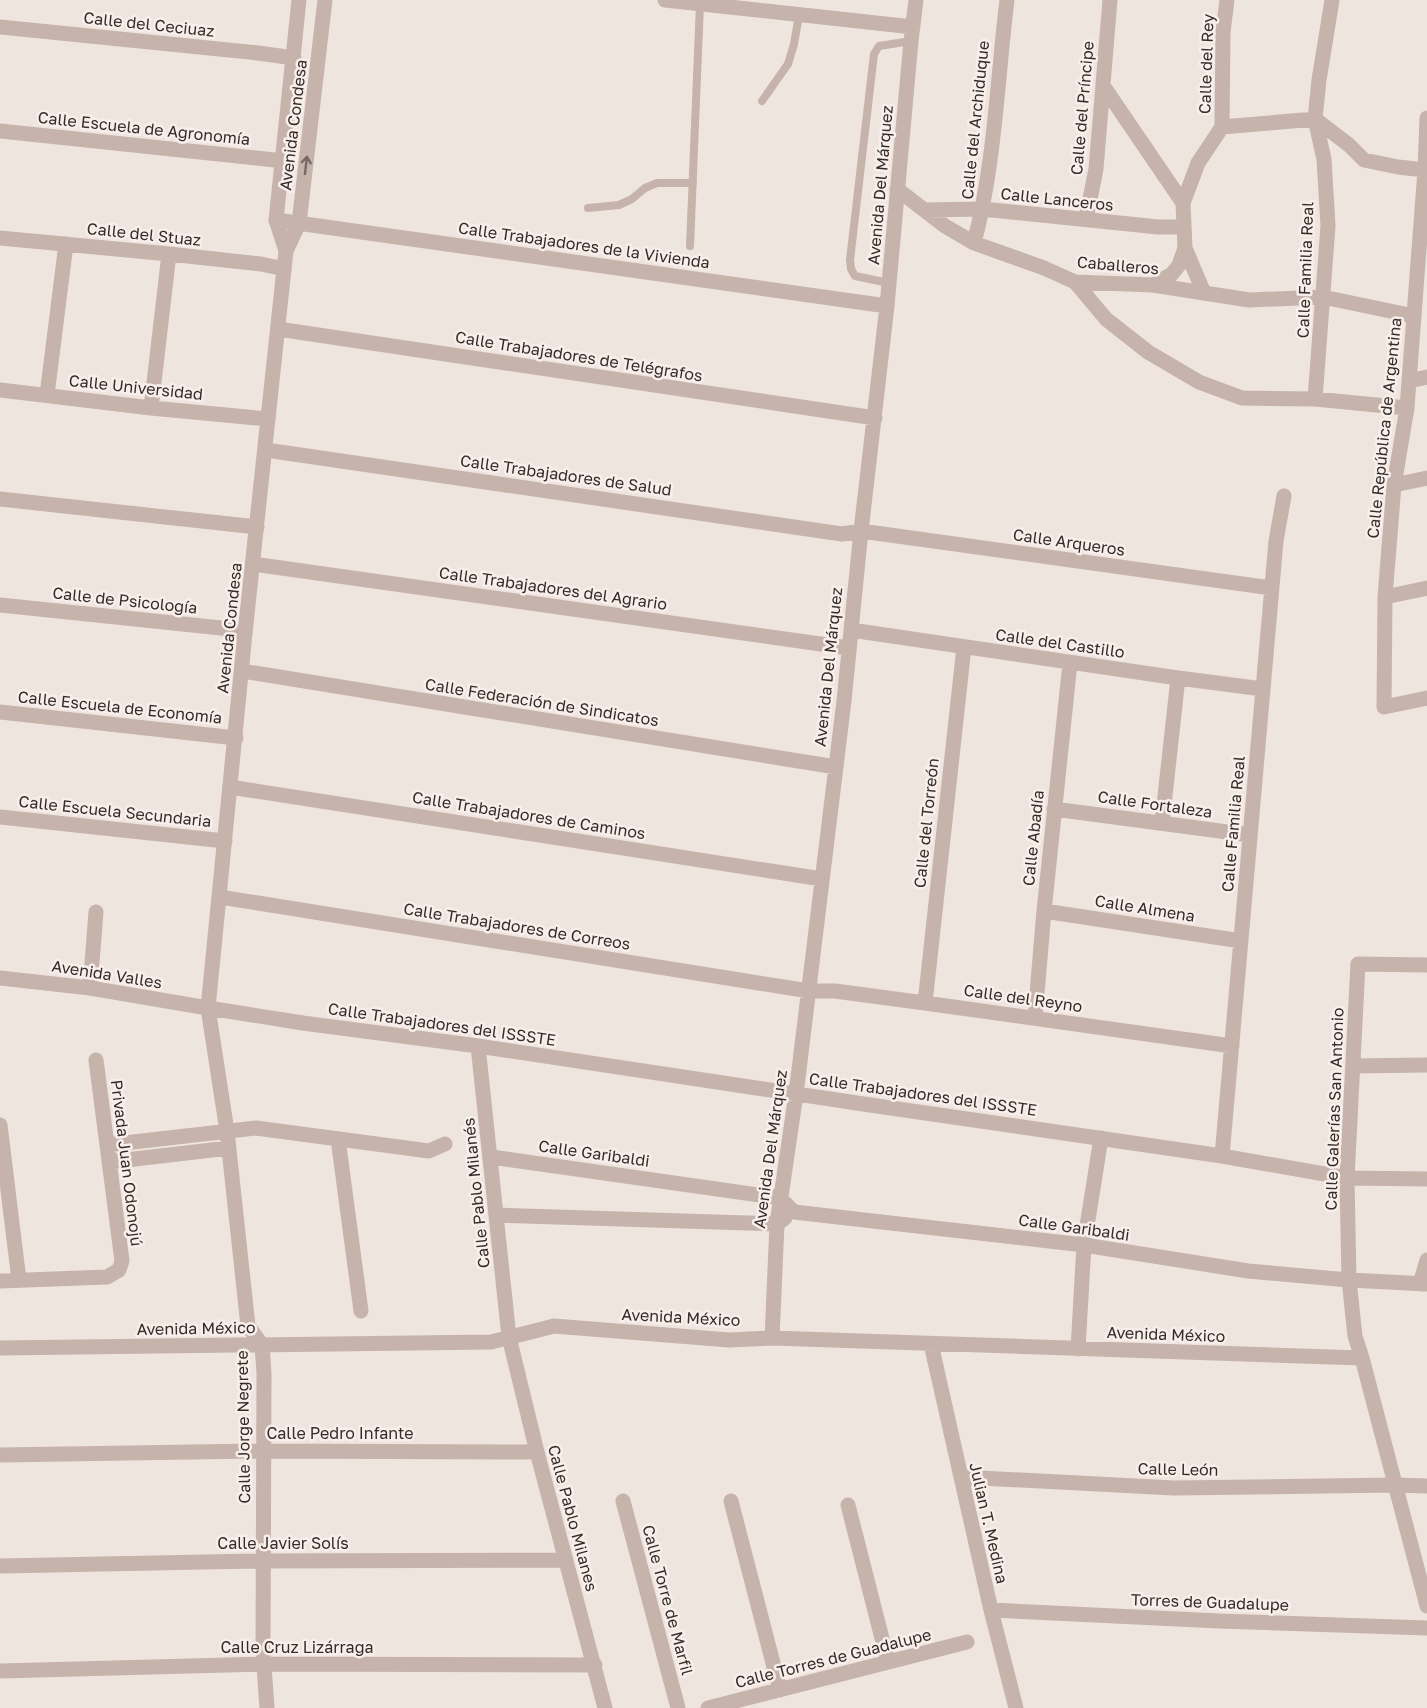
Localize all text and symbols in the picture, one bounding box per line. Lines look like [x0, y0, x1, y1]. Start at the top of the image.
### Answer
street label: Calle del Ceciuaz [83, 7, 215, 41]
street label: Calle del Rey [1194, 14, 1218, 114]
street label: Calle del Archiduque [957, 40, 993, 200]
street label: Calle del Príncipe [1066, 40, 1098, 176]
street label: Avenida Condesa [275, 58, 311, 192]
street label: Avenida Del Márquez [863, 104, 897, 266]
street label: Calle Escuela de Agronomía [37, 107, 251, 149]
one-way arrow [301, 156, 312, 176]
street label: Calle Lanceros [999, 183, 1115, 215]
street label: Calle Familia Real [1293, 201, 1317, 339]
street label: Calle Trabajadores de la Vivienda [457, 217, 711, 273]
street label: Calle del Stuaz [86, 218, 202, 250]
street label: Caballeros [1076, 251, 1160, 279]
street label: Calle República de Argentina [1362, 317, 1406, 539]
street label: Calle Trabajadores de Telégrafos [454, 327, 704, 385]
street label: Calle Universidad [68, 370, 204, 404]
street label: Calle Trabajadores de Salud [459, 450, 673, 500]
street label: Calle Arqueros [1012, 524, 1126, 560]
street label: Avenida Condesa [212, 561, 246, 695]
street label: Calle Trabajadores del Agrario [438, 562, 668, 614]
street label: Calle de Psicología [52, 582, 198, 618]
street label: Avenida Del Márquez [810, 586, 846, 748]
street label: Calle del Castillo [994, 624, 1126, 662]
street label: Calle Federación de Sindicatos [424, 674, 660, 730]
street label: Calle Escuela de Economía [17, 686, 223, 728]
street label: Calle Familia Real [1217, 755, 1249, 893]
street label: Calle del Torreón [909, 757, 943, 889]
street label: Calle Fortaleza [1096, 786, 1214, 822]
street label: Calle Trabajadores de Caminos [411, 787, 647, 843]
street label: Calle Abadía [1018, 789, 1048, 887]
street label: Calle Escuela Secundaria [18, 791, 212, 831]
street label: Calle Almena [1093, 890, 1197, 926]
street label: Calle Trabajadores de Correos [402, 898, 632, 954]
street label: Avenida Valles [50, 955, 164, 993]
street label: Calle del Reyno [962, 980, 1084, 1016]
street label: Calle Trabajadores del ISSSTE [327, 998, 557, 1050]
street label: Calle Galerías San Antonio [1320, 1007, 1348, 1211]
street label: Avenida Del Márquez [749, 1068, 791, 1230]
street label: Calle Trabajadores del ISSSTE [808, 1068, 1038, 1120]
street label: Privada Juan Odonojú [107, 1079, 147, 1247]
street label: Calle Pablo Milanés [458, 1117, 494, 1269]
street label: Calle Garibaldi [537, 1135, 651, 1171]
street label: Calle Garibaldi [1017, 1209, 1131, 1245]
street label: Avenida México [621, 1304, 741, 1330]
street label: Avenida México [136, 1317, 256, 1339]
street label: Avenida México [1106, 1322, 1226, 1346]
street label: Calle Jorge Negrete [232, 1350, 254, 1504]
street label: Calle Pedro Infante [266, 1423, 414, 1443]
street label: Calle Pablo Milanes [544, 1443, 602, 1593]
street label: Calle León [1137, 1458, 1219, 1480]
street label: Julian T. Medina [965, 1460, 1013, 1586]
street label: Calle Torre de Marfil [638, 1523, 698, 1677]
street label: Calle Javier Solís [217, 1533, 349, 1553]
street label: Torres de Guadalupe [1131, 1589, 1289, 1615]
street label: Calle Torres de Guadalupe [733, 1624, 933, 1692]
street label: Calle Cruz Lizárraga [220, 1637, 374, 1657]

